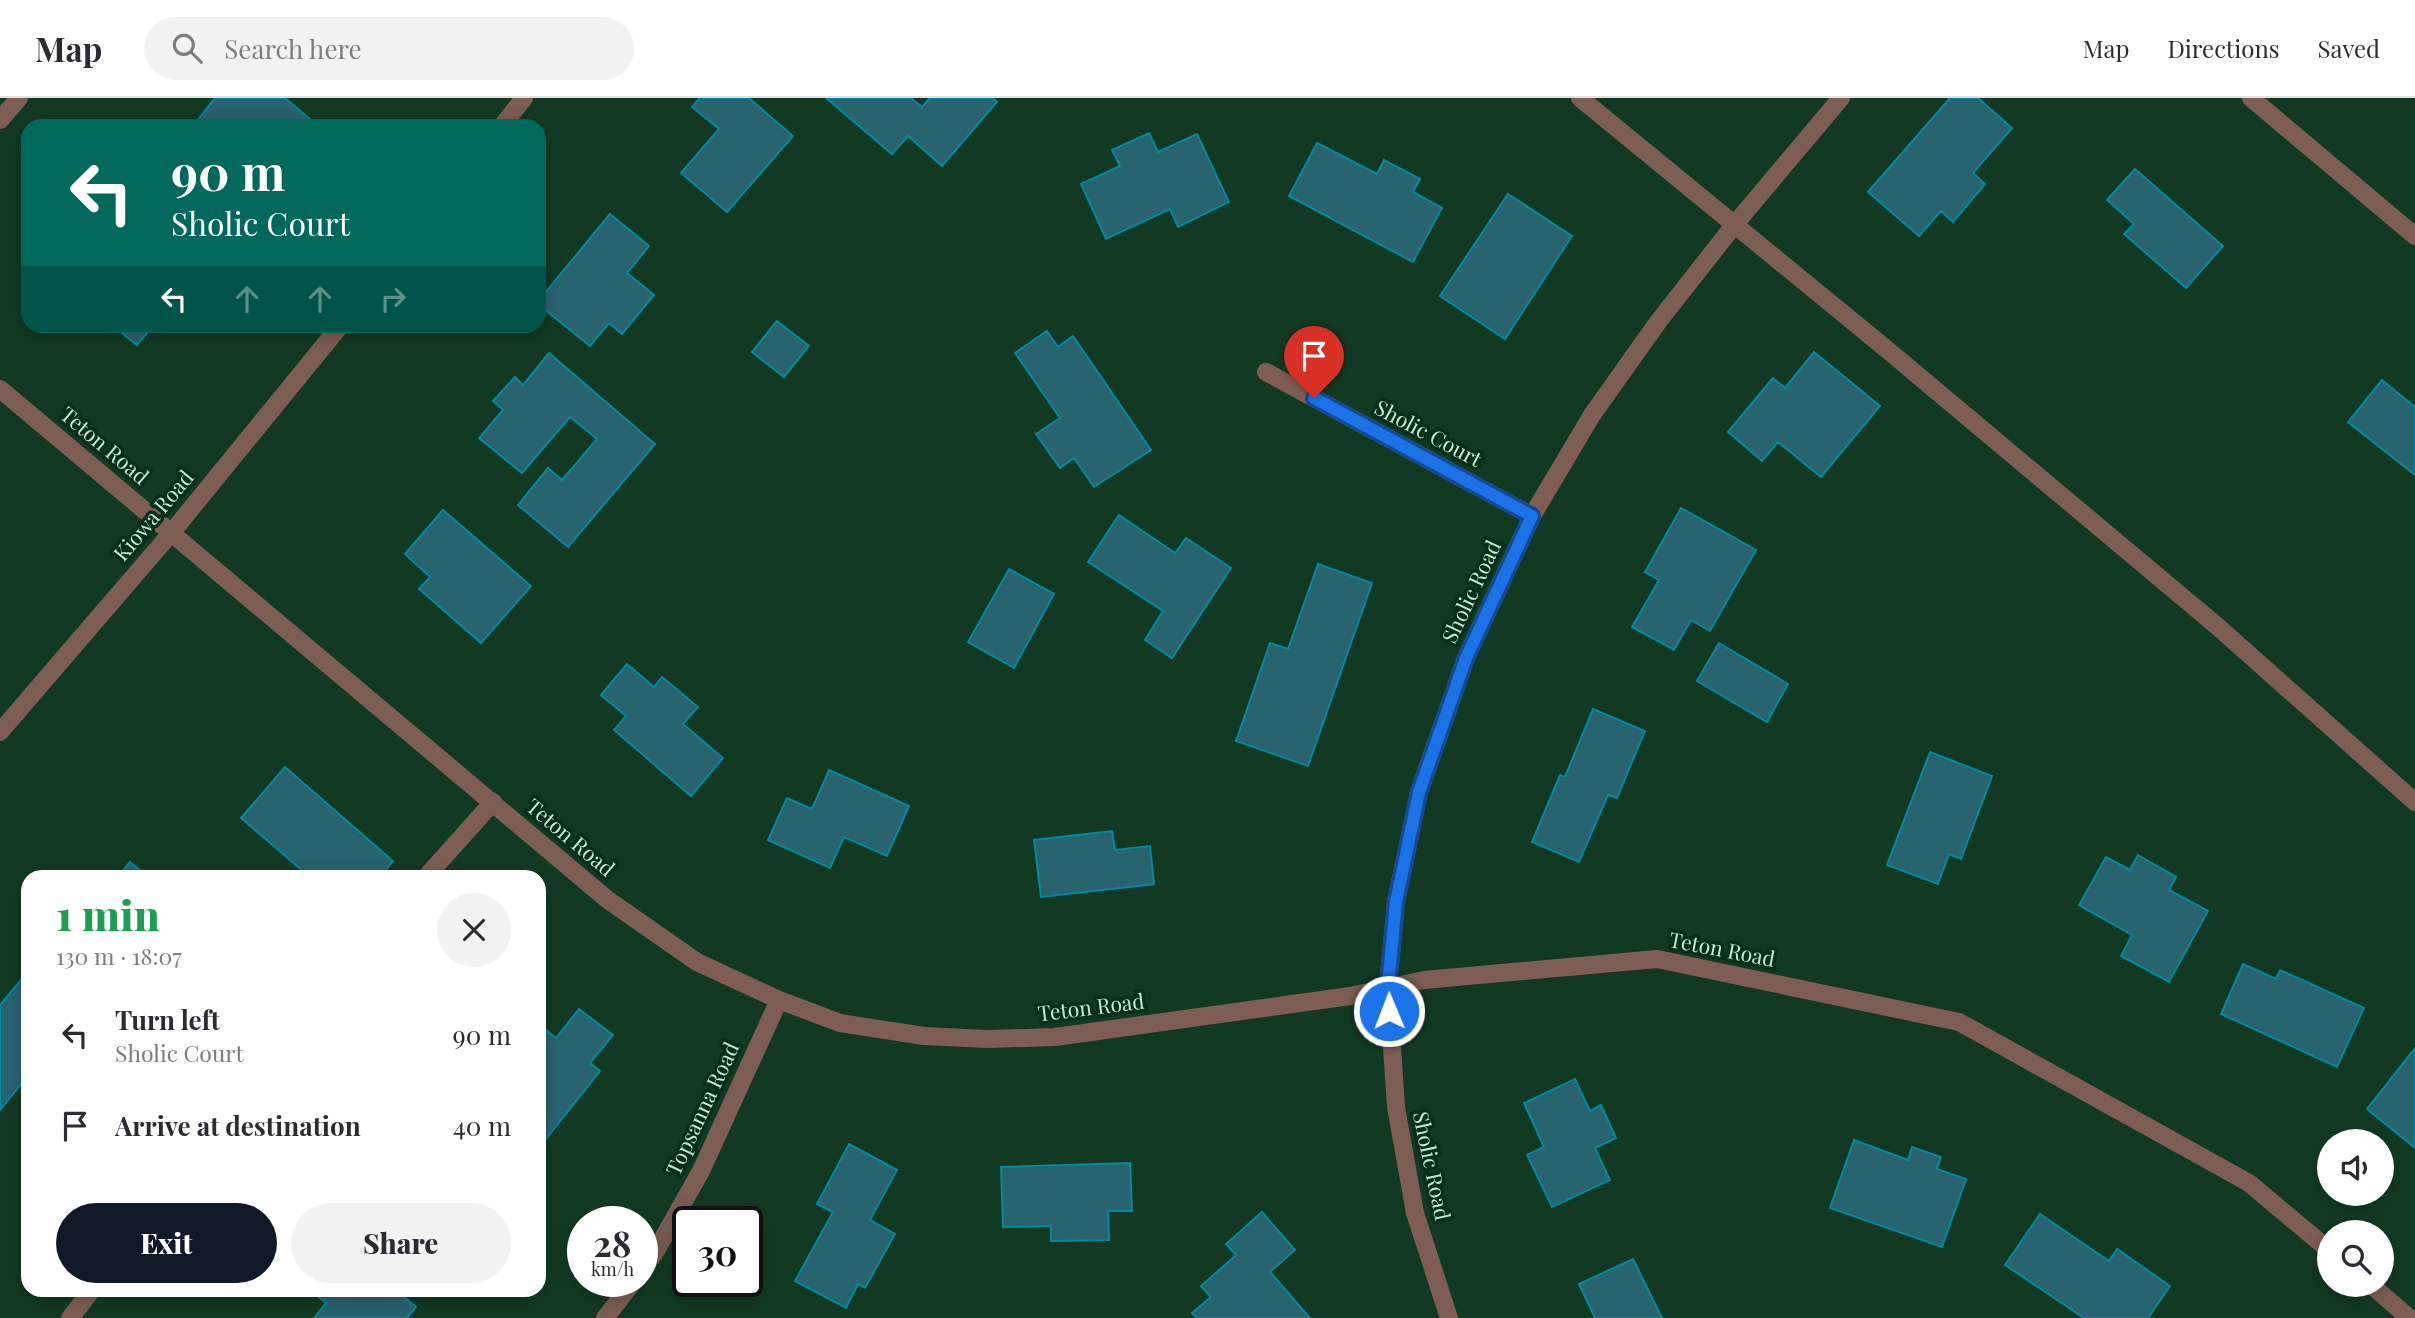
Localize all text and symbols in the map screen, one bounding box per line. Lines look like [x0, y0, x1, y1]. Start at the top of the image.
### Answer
search box [144, 17, 634, 80]
text: Map [35, 26, 102, 70]
icon: search [168, 29, 206, 67]
text: Search here [224, 31, 362, 66]
text: Map [2083, 32, 2129, 64]
text: Directions [2167, 32, 2280, 64]
text: Saved [2318, 32, 2380, 64]
text: 90 m [171, 138, 285, 203]
icon: left [56, 147, 147, 238]
text: Sholic Court [171, 201, 350, 244]
icon: left [155, 280, 193, 318]
icon: ahead [228, 280, 266, 318]
icon: ahead [301, 280, 339, 318]
icon: right [374, 280, 412, 318]
pin [1284, 326, 1344, 398]
icon: arrive [1295, 337, 1333, 375]
street label: Sholic Court [1370, 392, 1488, 472]
street label: Teton Road [55, 399, 155, 490]
street label: Kiowa Road [106, 463, 199, 566]
street label: Sholic Road [1434, 535, 1506, 647]
street label: Teton Road [521, 791, 621, 882]
text: 1 min [56, 886, 160, 942]
button: close [437, 893, 511, 967]
street label: Teton Road [1667, 924, 1778, 972]
text: 130 m · 18:07 [56, 940, 182, 971]
position arrow [1352, 974, 1426, 1048]
street label: Teton Road [1036, 986, 1146, 1026]
text: Turn left [115, 1002, 220, 1037]
icon: left [56, 1016, 94, 1054]
text: 90 m [453, 1017, 511, 1052]
text: Sholic Court [115, 1037, 244, 1068]
street label: Topsanna Road [658, 1037, 744, 1179]
icon: arrive [56, 1107, 94, 1145]
text: Arrive at destination [115, 1108, 361, 1143]
text: 40 m [453, 1108, 511, 1143]
street label: Sholic Road [1408, 1109, 1458, 1222]
map controls [2317, 1129, 2394, 1297]
button: sound [2317, 1129, 2394, 1206]
button: Exit [56, 1203, 277, 1283]
button: Share [291, 1203, 511, 1283]
speed limit sign: 30 [672, 1206, 763, 1297]
text: 28 [594, 1219, 631, 1266]
button: search [2317, 1220, 2394, 1297]
text: km/h [591, 1257, 634, 1281]

